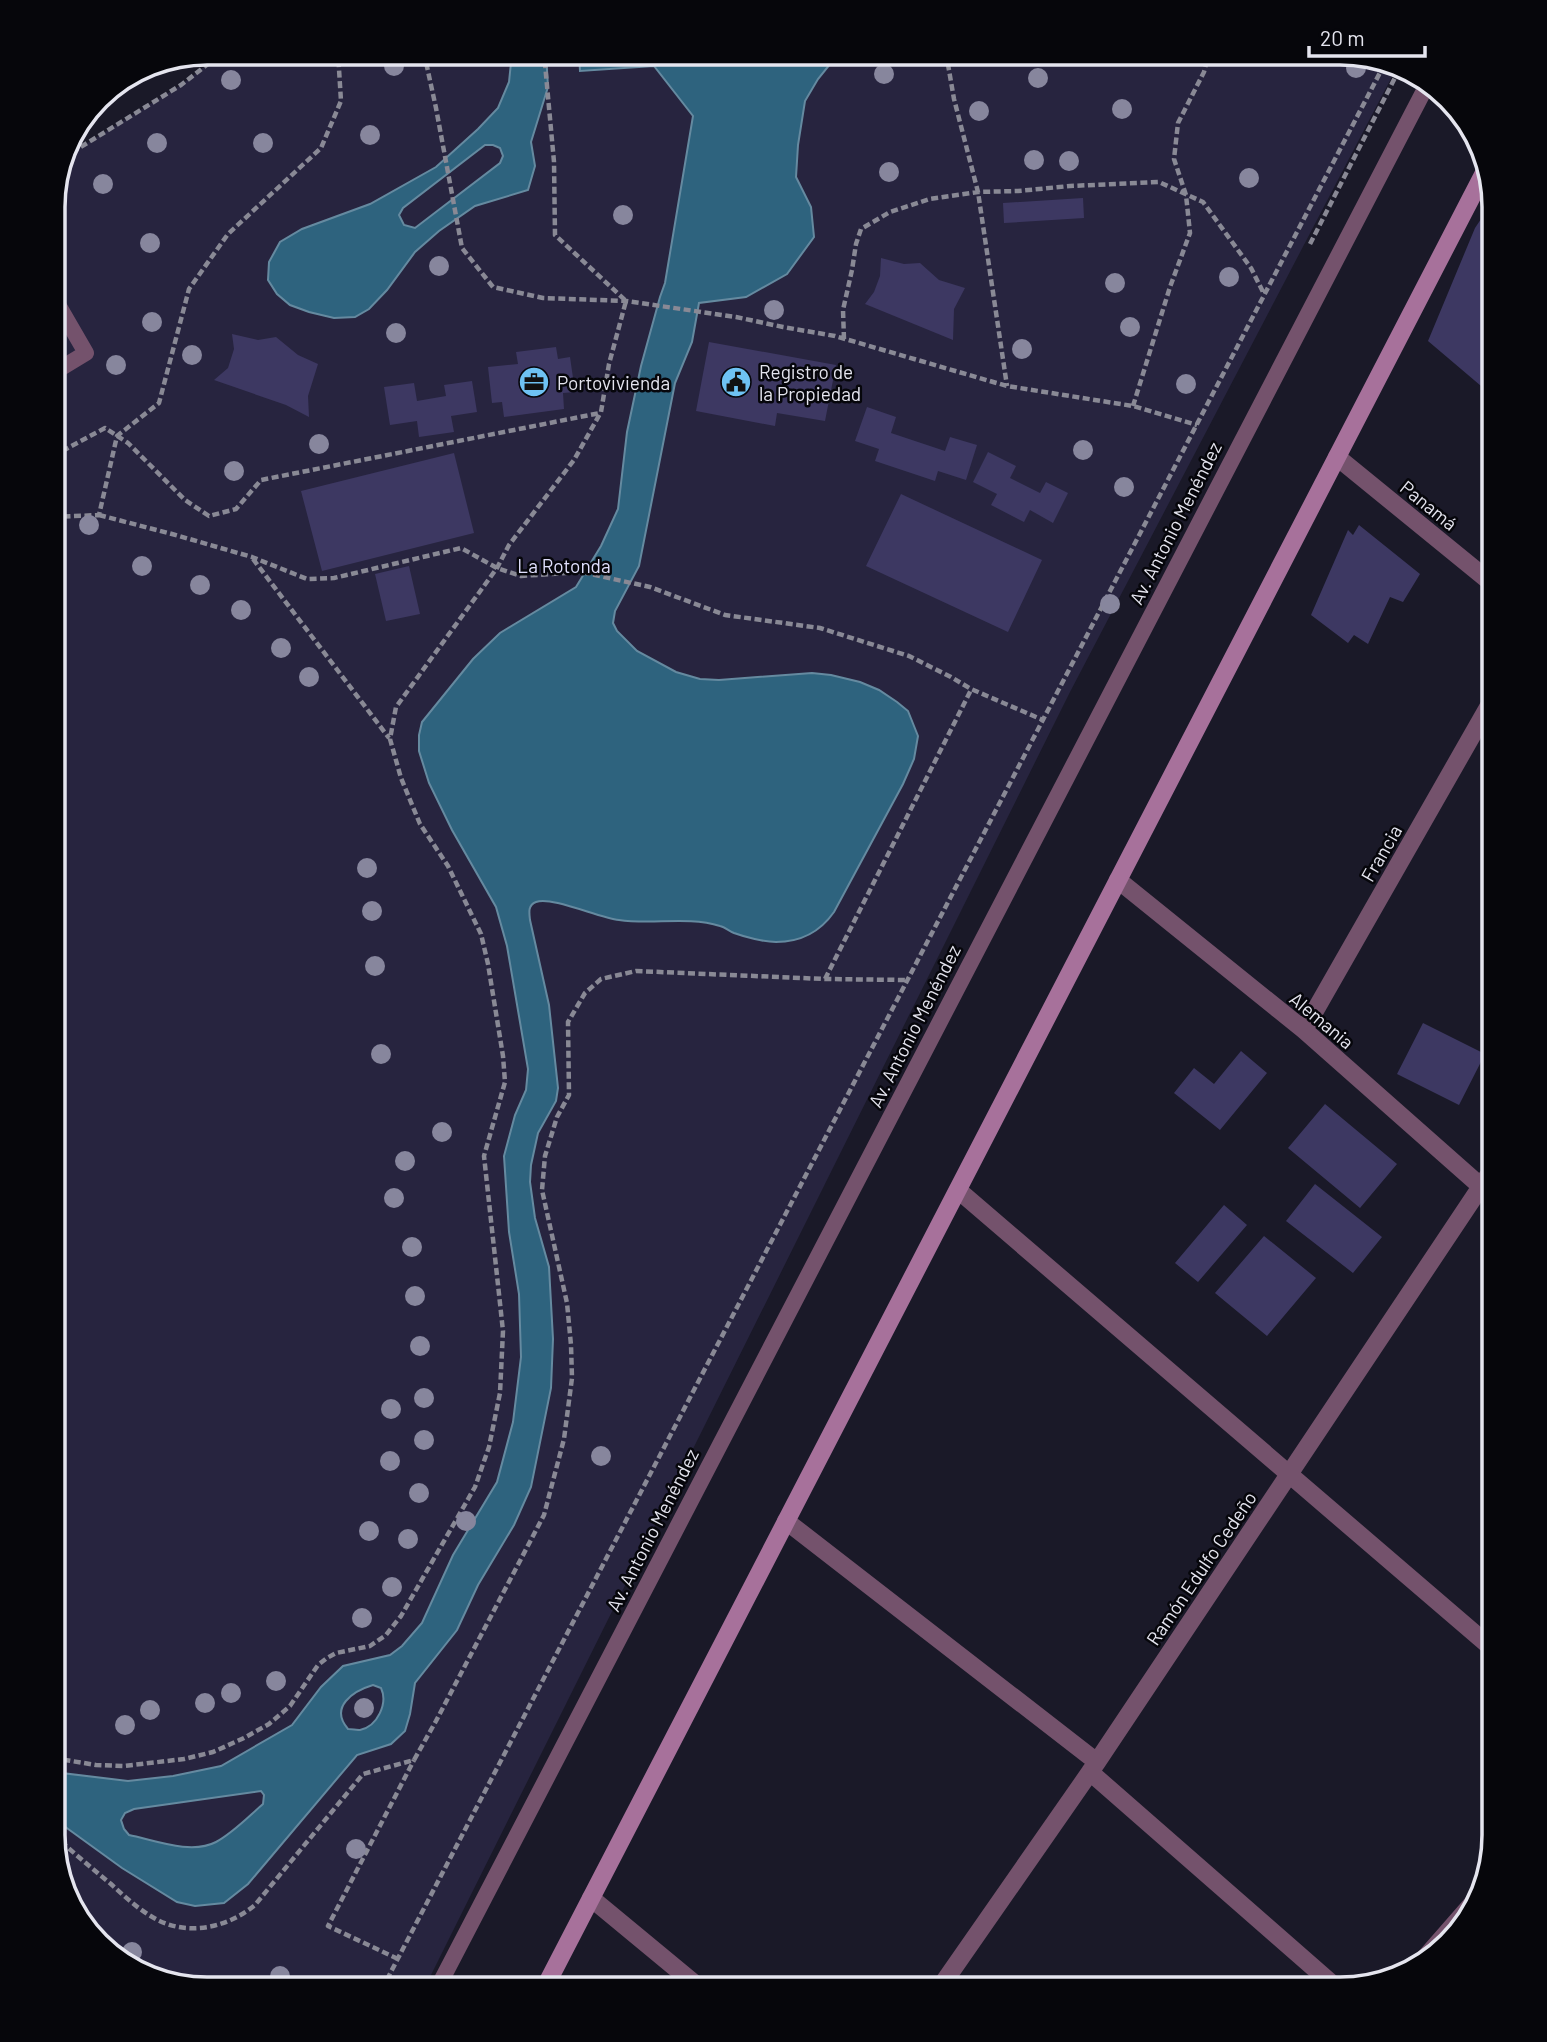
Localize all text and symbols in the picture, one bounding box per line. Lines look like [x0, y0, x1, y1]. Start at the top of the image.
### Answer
scale bar [1309, 14, 1424, 58]
text: 20 m [1320, 25, 1365, 50]
place label: Registro de la Propiedad [759, 360, 861, 405]
office icon: Portovivienda [517, 365, 551, 399]
public building icon: Registro de la Propiedad [719, 365, 753, 399]
place label: Portovivienda [557, 371, 670, 394]
street label: Av. Antonio Menéndez [1124, 438, 1226, 608]
street label: Panamá [1396, 475, 1462, 535]
park label: La Rotonda [517, 554, 611, 577]
street label: Francia [1356, 821, 1406, 885]
street label: Av. Antonio Menéndez [863, 941, 965, 1111]
street label: Alemania [1285, 987, 1359, 1053]
street label: Av. Antonio Menéndez [601, 1445, 703, 1615]
street label: Ramón Edulfo Cedeño [1141, 1487, 1261, 1649]

